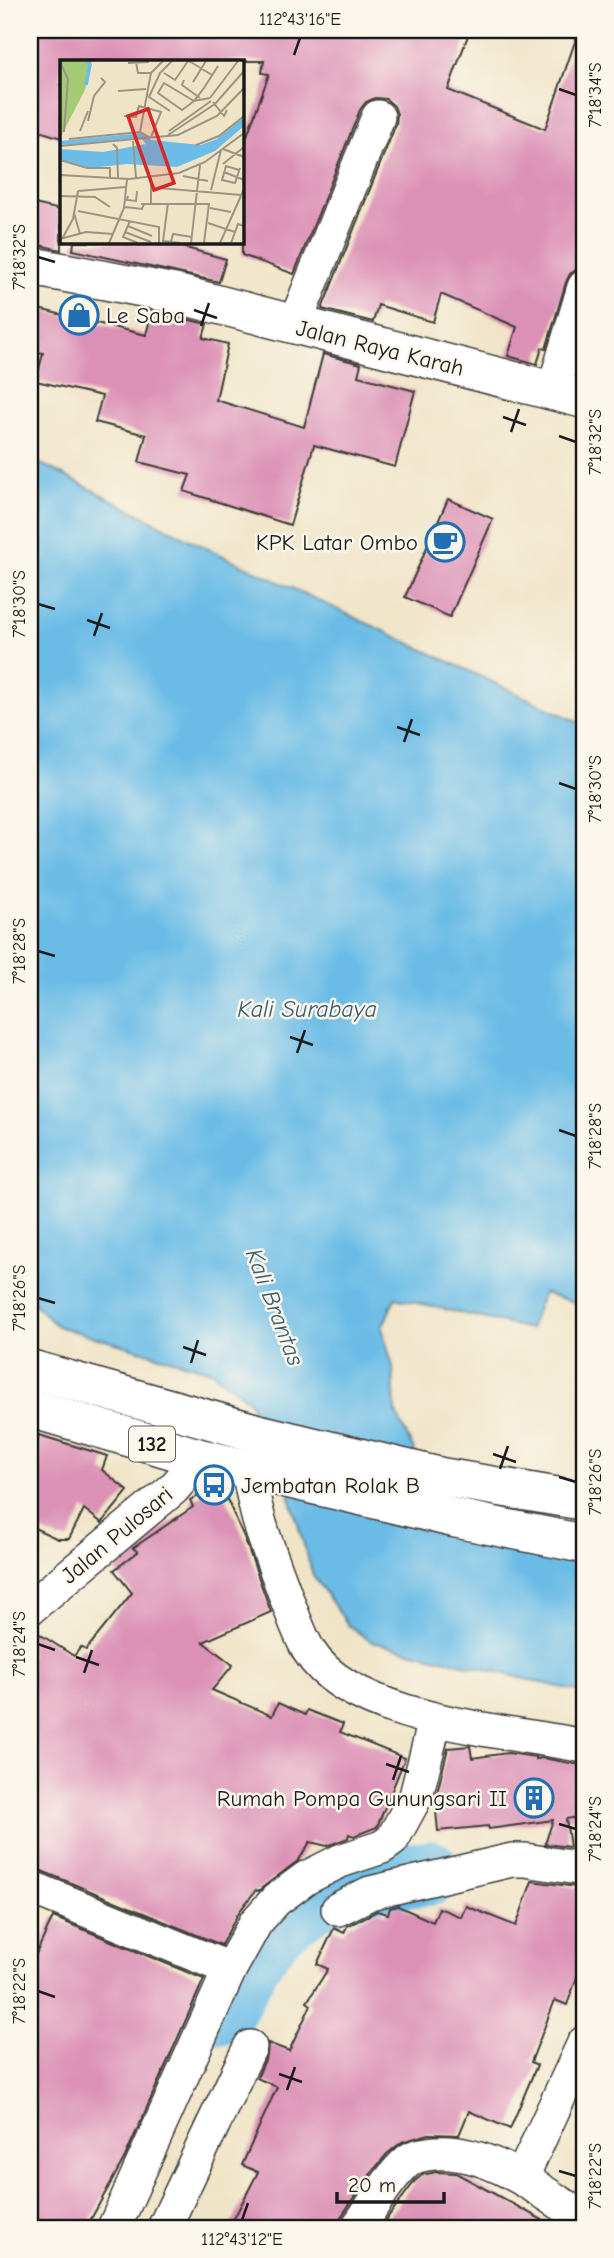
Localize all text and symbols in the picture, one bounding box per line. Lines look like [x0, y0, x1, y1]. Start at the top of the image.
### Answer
text: 112°43'16"E [259, 9, 341, 30]
inset map [60, 60, 243, 243]
text: 7°18'34"S [585, 62, 606, 128]
text: 7°18'32"S [9, 224, 30, 290]
shop icon: Le Saba [58, 294, 100, 336]
place label: Le Saba [106, 302, 185, 329]
street label: Jalan Raya Karah [293, 314, 467, 382]
text: 7°18'32"S [585, 409, 606, 475]
cafe icon: KPK Latar Ombo [424, 521, 466, 563]
place label: KPK Latar Ombo [256, 529, 418, 556]
text: 7°18'30"S [9, 570, 30, 638]
text: 7°18'30"S [585, 755, 606, 823]
text: 7°18'28"S [9, 918, 30, 984]
water label: Kali Surabaya [237, 995, 377, 1023]
text: 7°18'28"S [585, 1103, 606, 1169]
water label: Kali Brantas [240, 1245, 310, 1369]
text: 7°18'26"S [9, 1264, 30, 1331]
road number: 132 [129, 1426, 175, 1462]
text: 7°18'26"S [585, 1448, 606, 1515]
bus stop icon: Jembatan Rolak B [193, 1464, 235, 1506]
place label: Jembatan Rolak B [241, 1472, 420, 1499]
street label: Jalan Pulosari [56, 1481, 178, 1589]
text: 7°18'24"S [9, 1611, 30, 1677]
building icon: Rumah Pompa Gunungsari II [513, 1777, 555, 1819]
place label: Rumah Pompa Gunungsari II [217, 1785, 507, 1812]
text: 7°18'24"S [585, 1796, 606, 1862]
text: 7°18'22"S [9, 1958, 30, 2024]
text: 7°18'22"S [585, 2143, 606, 2209]
scale bar [337, 2160, 444, 2204]
text: 20 m [348, 2173, 396, 2197]
text: 112°43'12"E [201, 2229, 283, 2250]

